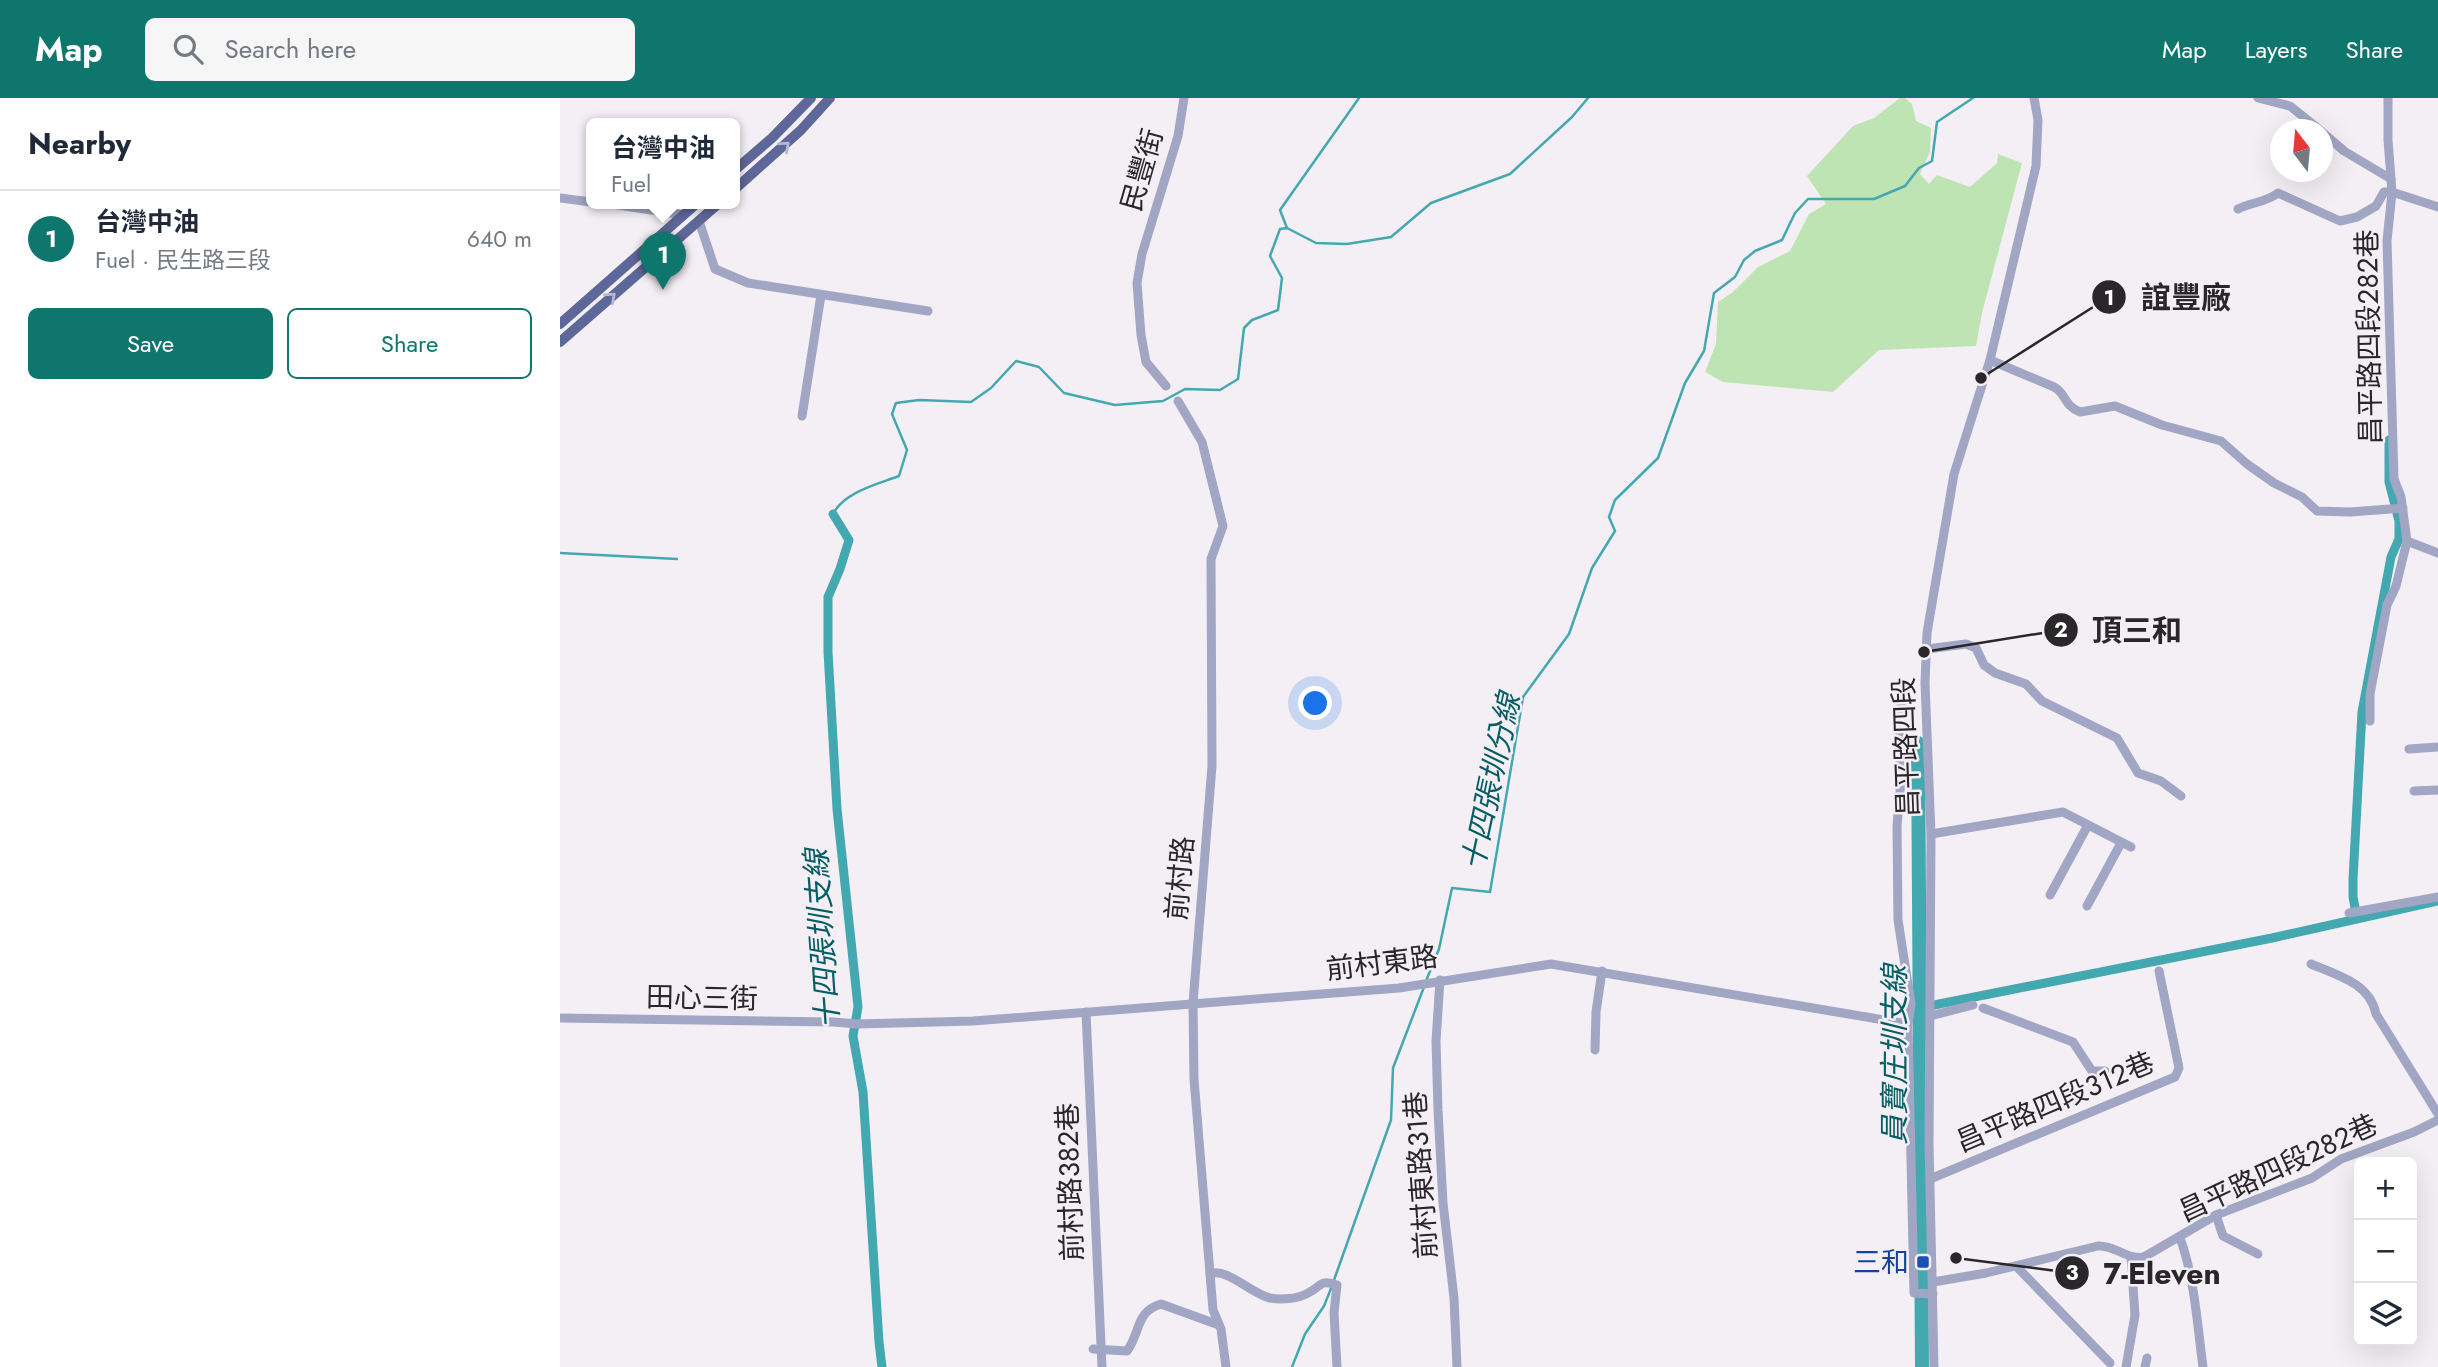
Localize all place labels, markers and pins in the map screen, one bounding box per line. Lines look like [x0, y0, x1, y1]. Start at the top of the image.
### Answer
pin: 1 [640, 232, 686, 290]
callout: 誼豐廠 [2092, 272, 2245, 323]
callout: 頂三和 [2043, 605, 2196, 656]
place label: 三和 [1853, 1242, 1909, 1283]
callout: 7-Eleven [2054, 1248, 2235, 1299]
marker: 三和 [1915, 1254, 1931, 1270]

